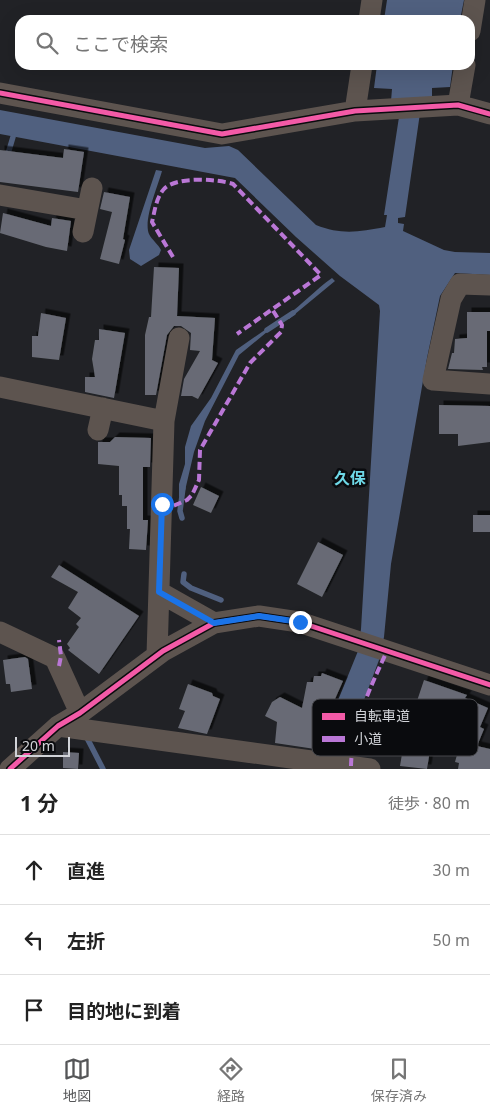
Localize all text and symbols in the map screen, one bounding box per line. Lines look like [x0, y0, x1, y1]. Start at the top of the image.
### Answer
search box [15, 15, 475, 70]
icon: search [33, 29, 61, 57]
text: ここで検索 [73, 31, 168, 57]
district label: 久保 [334, 467, 366, 489]
route start [151, 493, 174, 516]
route end [289, 611, 312, 634]
legend [312, 699, 478, 756]
text: 自転車道 [354, 706, 410, 725]
text: 小道 [354, 729, 382, 748]
scale bar [15, 734, 70, 757]
text: 20 m [22, 736, 55, 755]
text: 1 分 [20, 789, 58, 817]
text: 徒歩 · 80 m [388, 792, 470, 814]
icon: ahead [20, 856, 48, 884]
text: 直進 [67, 858, 105, 884]
text: 30 m [433, 859, 470, 881]
icon: left [20, 926, 48, 954]
text: 左折 [67, 928, 105, 954]
text: 50 m [433, 929, 470, 951]
icon: arrive [20, 996, 48, 1024]
text: 目的地に到着 [67, 998, 181, 1024]
tab: 地図 [63, 1055, 91, 1105]
tab: 経路 [217, 1055, 245, 1105]
tab: 保存済み [371, 1055, 427, 1105]

